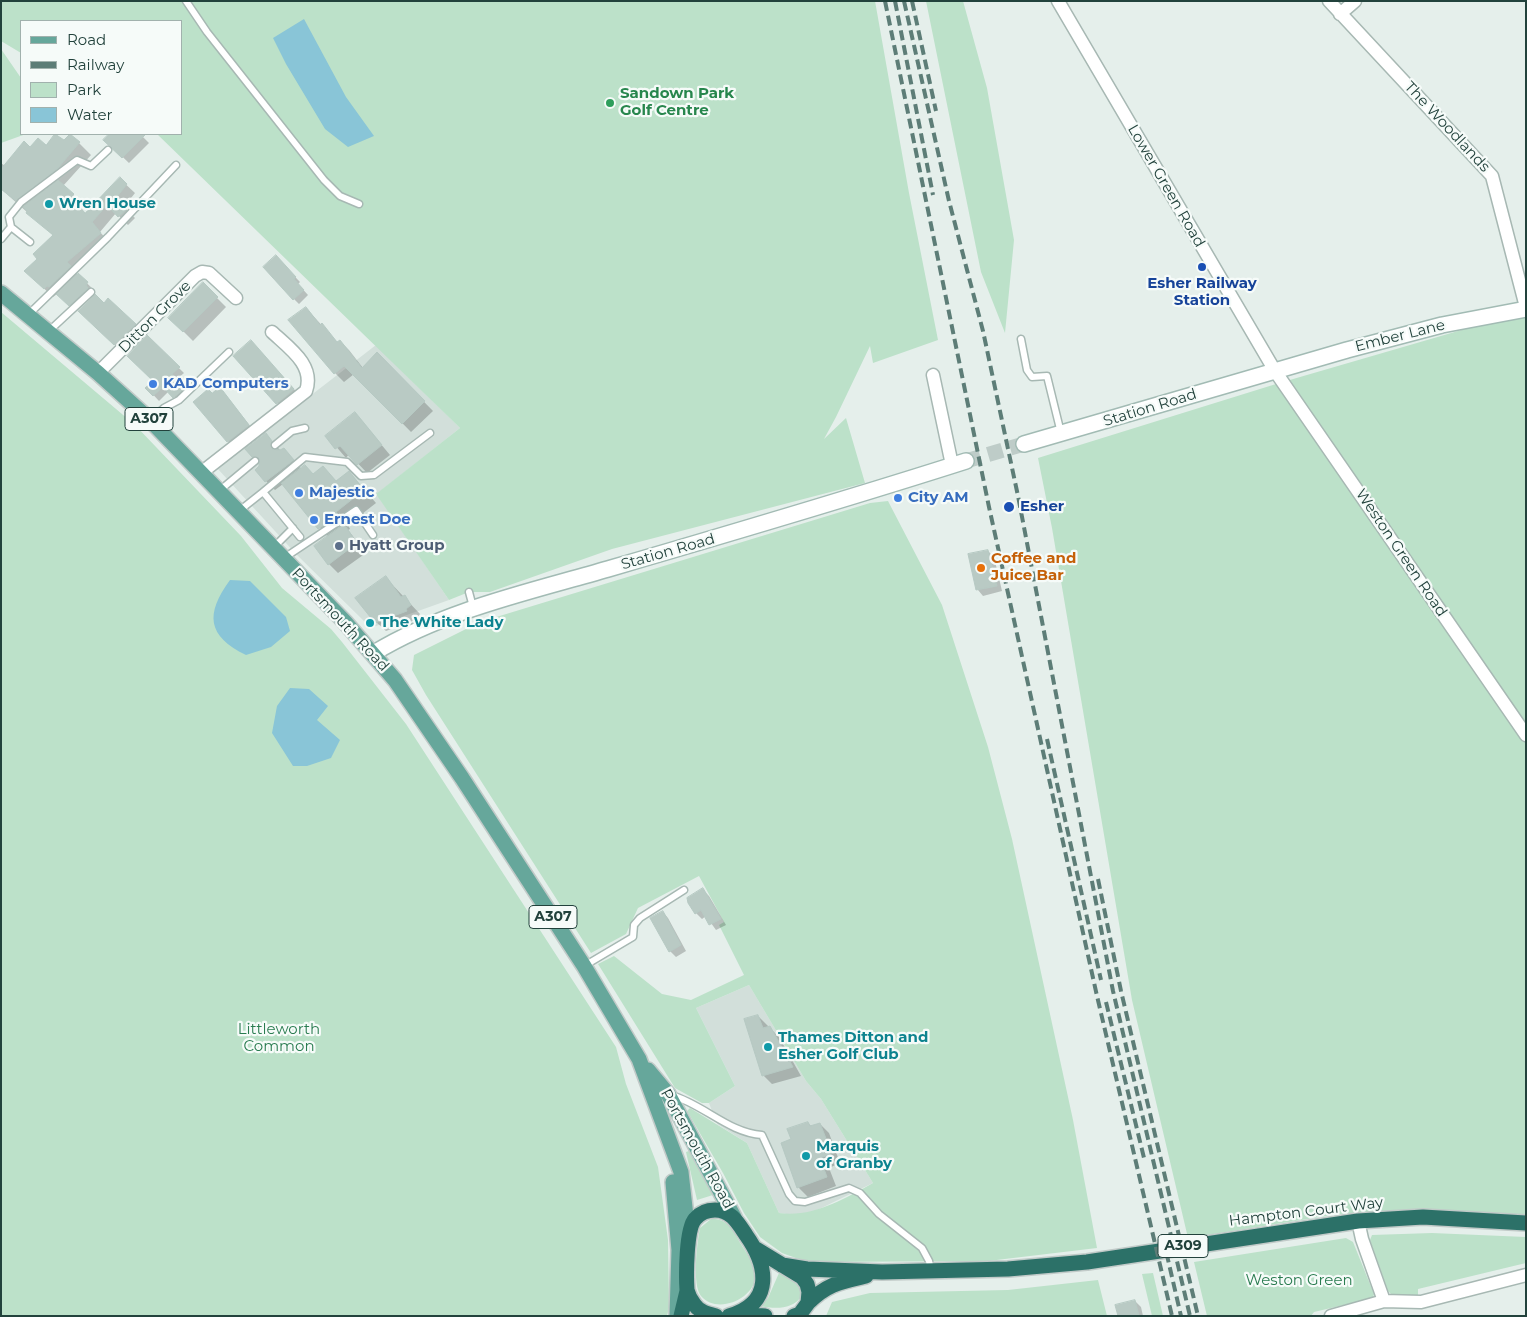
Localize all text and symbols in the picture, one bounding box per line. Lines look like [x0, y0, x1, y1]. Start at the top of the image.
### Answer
legend [20, 20, 182, 135]
text: Road [67, 30, 106, 49]
text: Railway [67, 55, 124, 74]
street label: The Woodlands [1400, 78, 1494, 176]
text: Park [67, 80, 101, 99]
place label: Sandown Park Golf Centre [620, 85, 734, 120]
marker: Sandown Park Golf Centre [604, 97, 616, 109]
text: Water [67, 105, 113, 124]
street label: Lower Green Road [1124, 121, 1208, 251]
place label: Wren House [59, 195, 156, 213]
marker: Wren House [43, 198, 55, 210]
marker: Esher Railway Station [1196, 261, 1208, 273]
place label: Esher Railway Station [1147, 275, 1257, 310]
street label: Ditton Grove [115, 277, 195, 357]
street label: Ember Lane [1353, 316, 1447, 356]
place label: KAD Computers [163, 375, 289, 393]
marker: KAD Computers [147, 378, 159, 390]
street label: Station Road [1101, 385, 1199, 431]
road number: A307 [125, 408, 173, 430]
place label: Majestic [309, 484, 375, 502]
street label: Weston Green Road [1352, 486, 1450, 620]
marker: Majestic [293, 487, 305, 499]
place label: City AM [908, 489, 969, 507]
marker: City AM [892, 492, 904, 504]
place label: Esher [1020, 498, 1064, 516]
marker: Esher [1002, 500, 1016, 514]
place label: Ernest Doe [324, 511, 411, 529]
marker: Ernest Doe [308, 514, 320, 526]
street label: Station Road [619, 530, 717, 574]
place label: Hyatt Group [349, 537, 445, 555]
marker: Hyatt Group [333, 540, 345, 552]
place label: Coffee and Juice Bar [991, 550, 1076, 585]
marker: Coffee and Juice Bar [975, 562, 987, 574]
street label: Portsmouth Road [288, 565, 392, 675]
place label: The White Lady [380, 614, 503, 632]
marker: The White Lady [364, 617, 376, 629]
road number: A307 [529, 906, 577, 929]
park label: Littleworth Common [238, 1021, 320, 1056]
place label: Thames Ditton and Esher Golf Club [778, 1029, 928, 1064]
marker: Thames Ditton and Esher Golf Club [762, 1041, 774, 1053]
street label: Portsmouth Road [657, 1086, 737, 1212]
place label: Marquis of Granby [816, 1138, 892, 1173]
marker: Marquis of Granby [800, 1150, 812, 1162]
street label: Hampton Court Way [1228, 1194, 1384, 1230]
road number: A309 [1158, 1234, 1208, 1258]
park label: Weston Green [1245, 1272, 1353, 1290]

